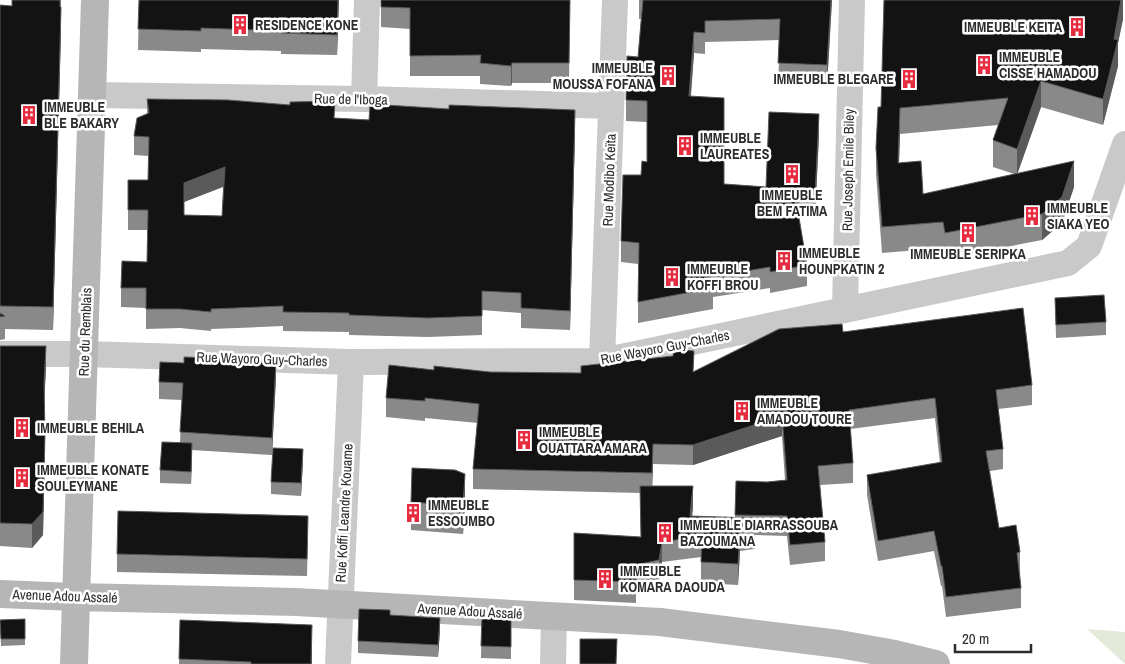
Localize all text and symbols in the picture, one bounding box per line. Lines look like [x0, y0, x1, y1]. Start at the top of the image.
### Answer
building icon: RESIDENCE KONE [229, 14, 251, 36]
place label: RESIDENCE KONE [255, 16, 359, 34]
building icon: IMMEUBLE KEITA [1066, 16, 1088, 38]
place label: IMMEUBLE KEITA [964, 18, 1063, 36]
place label: IMMEUBLE CISSE HAMADOU [999, 48, 1097, 82]
building icon: IMMEUBLE CISSE HAMADOU [973, 54, 995, 76]
place label: IMMEUBLE MOUSSA FOFANA [553, 59, 654, 93]
building icon: IMMEUBLE MOUSSA FOFANA [657, 65, 679, 87]
building icon: IMMEUBLE BLEGARE [898, 68, 920, 90]
place label: IMMEUBLE BLEGARE [773, 70, 894, 88]
street label: Rue de l'Iboga [314, 89, 389, 109]
place label: IMMEUBLE BLE BAKARY [44, 98, 119, 132]
building icon: IMMEUBLE BLE BAKARY [18, 104, 40, 126]
street label: Rue Joseph Emile Biley [838, 108, 858, 231]
place label: IMMEUBLE LAUREATES [700, 129, 770, 163]
street label: Rue Modibo Keïta [598, 133, 620, 227]
building icon: IMMEUBLE LAUREATES [674, 135, 696, 157]
building icon: IMMEUBLE BEM FATIMA [781, 163, 803, 185]
place label: IMMEUBLE BEM FATIMA [757, 186, 828, 220]
place label: IMMEUBLE SIAKA YEO [1047, 199, 1110, 233]
building icon: IMMEUBLE SIAKA YEO [1021, 205, 1043, 227]
building icon: IMMEUBLE SERIPKA [957, 222, 979, 244]
place label: IMMEUBLE HOUNPKATIN 2 [799, 244, 884, 278]
place label: IMMEUBLE SERIPKA [910, 245, 1026, 263]
building icon: IMMEUBLE HOUNPKATIN 2 [773, 250, 795, 272]
place label: IMMEUBLE KOFFI BROU [687, 260, 758, 294]
building icon: IMMEUBLE KOFFI BROU [661, 266, 683, 288]
street label: Rue du Remblais [74, 287, 96, 377]
street label: Rue Wayoro Guy-Charles [599, 326, 731, 368]
street label: Rue Wayoro Guy-Charles [196, 348, 328, 370]
place label: IMMEUBLE AMADOU TOURE [757, 394, 852, 428]
building icon: IMMEUBLE AMADOU TOURE [731, 400, 753, 422]
building icon: IMMEUBLE BEHILA [11, 417, 33, 439]
place label: IMMEUBLE BEHILA [37, 419, 145, 437]
place label: IMMEUBLE OUATTARA AMARA [539, 423, 647, 457]
building icon: IMMEUBLE OUATTARA AMARA [513, 429, 535, 451]
street label: Rue Koffi Leandre Kouame [331, 443, 357, 583]
place label: IMMEUBLE KONATE SOULEYMANE [37, 461, 149, 495]
building icon: IMMEUBLE KONATE SOULEYMANE [11, 467, 33, 489]
place label: IMMEUBLE ESSOUMBO [428, 496, 495, 530]
building icon: IMMEUBLE ESSOUMBO [402, 502, 424, 524]
place label: IMMEUBLE DIARRASSOUBA BAZOUMANA [680, 516, 839, 550]
building icon: IMMEUBLE DIARRASSOUBA BAZOUMANA [654, 522, 676, 544]
place label: IMMEUBLE KOMARA DAOUDA [620, 562, 726, 596]
building icon: IMMEUBLE KOMARA DAOUDA [594, 568, 616, 590]
street label: Avenue Adou Assalé [11, 585, 118, 607]
street label: Avenue Adou Assalé [416, 599, 523, 623]
scale bar [955, 622, 1031, 654]
text: 20 m [962, 628, 989, 649]

